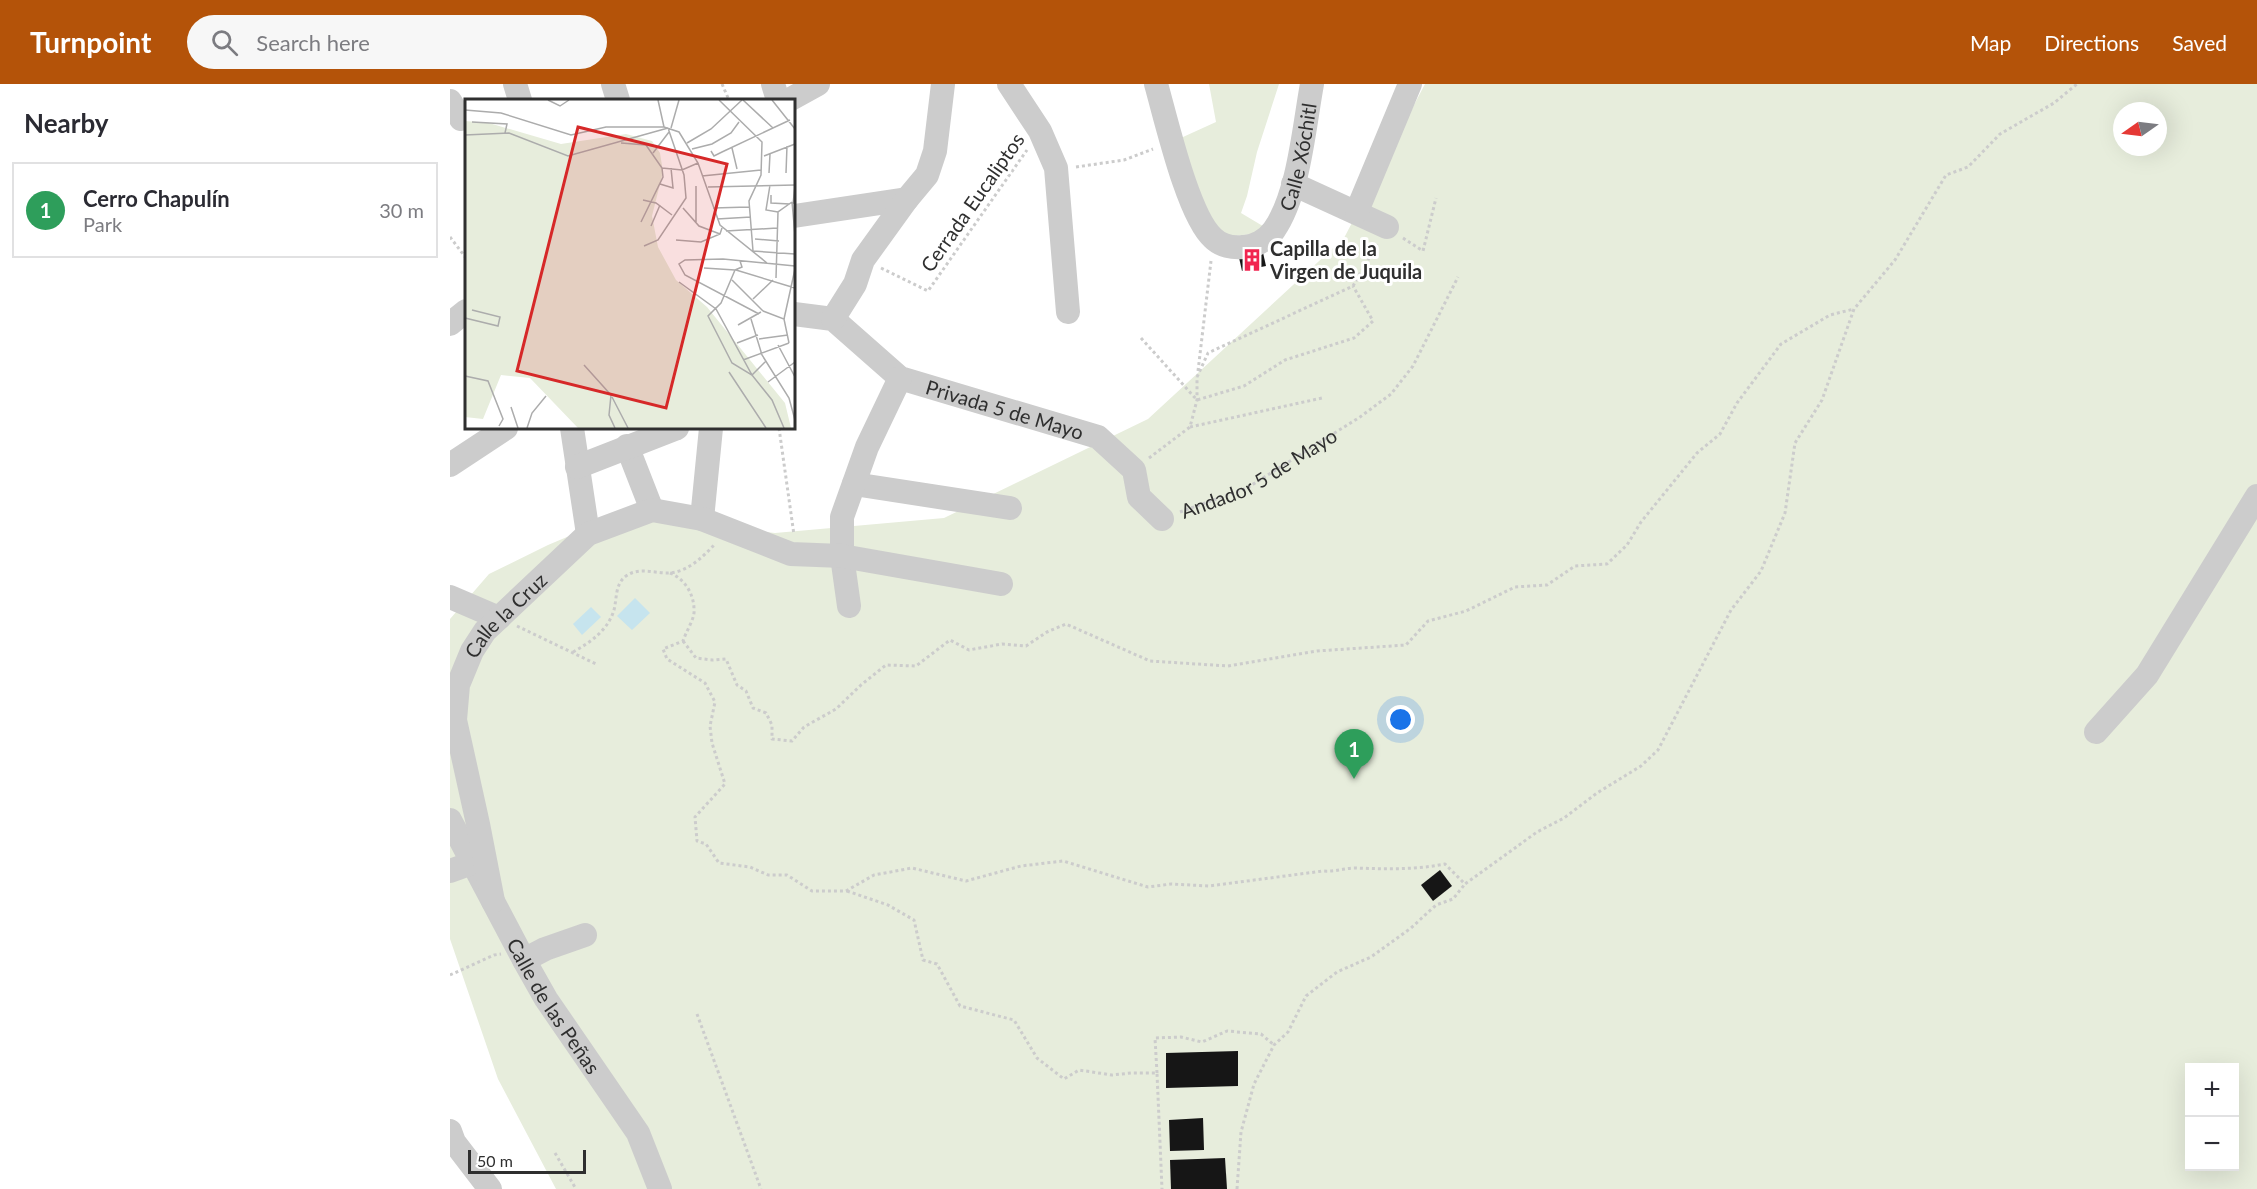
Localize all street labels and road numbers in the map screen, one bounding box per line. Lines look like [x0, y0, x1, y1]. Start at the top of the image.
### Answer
street label: Calle Xóchitl [1274, 101, 1321, 214]
street label: Cerrada Eucaliptos [915, 128, 1029, 276]
street label: Privada 5 de Mayo [923, 374, 1087, 444]
street label: Andador 5 de Mayo [1177, 423, 1341, 523]
street label: Calle la Cruz [459, 568, 551, 662]
street label: Calle de las Peñas [503, 934, 606, 1078]

